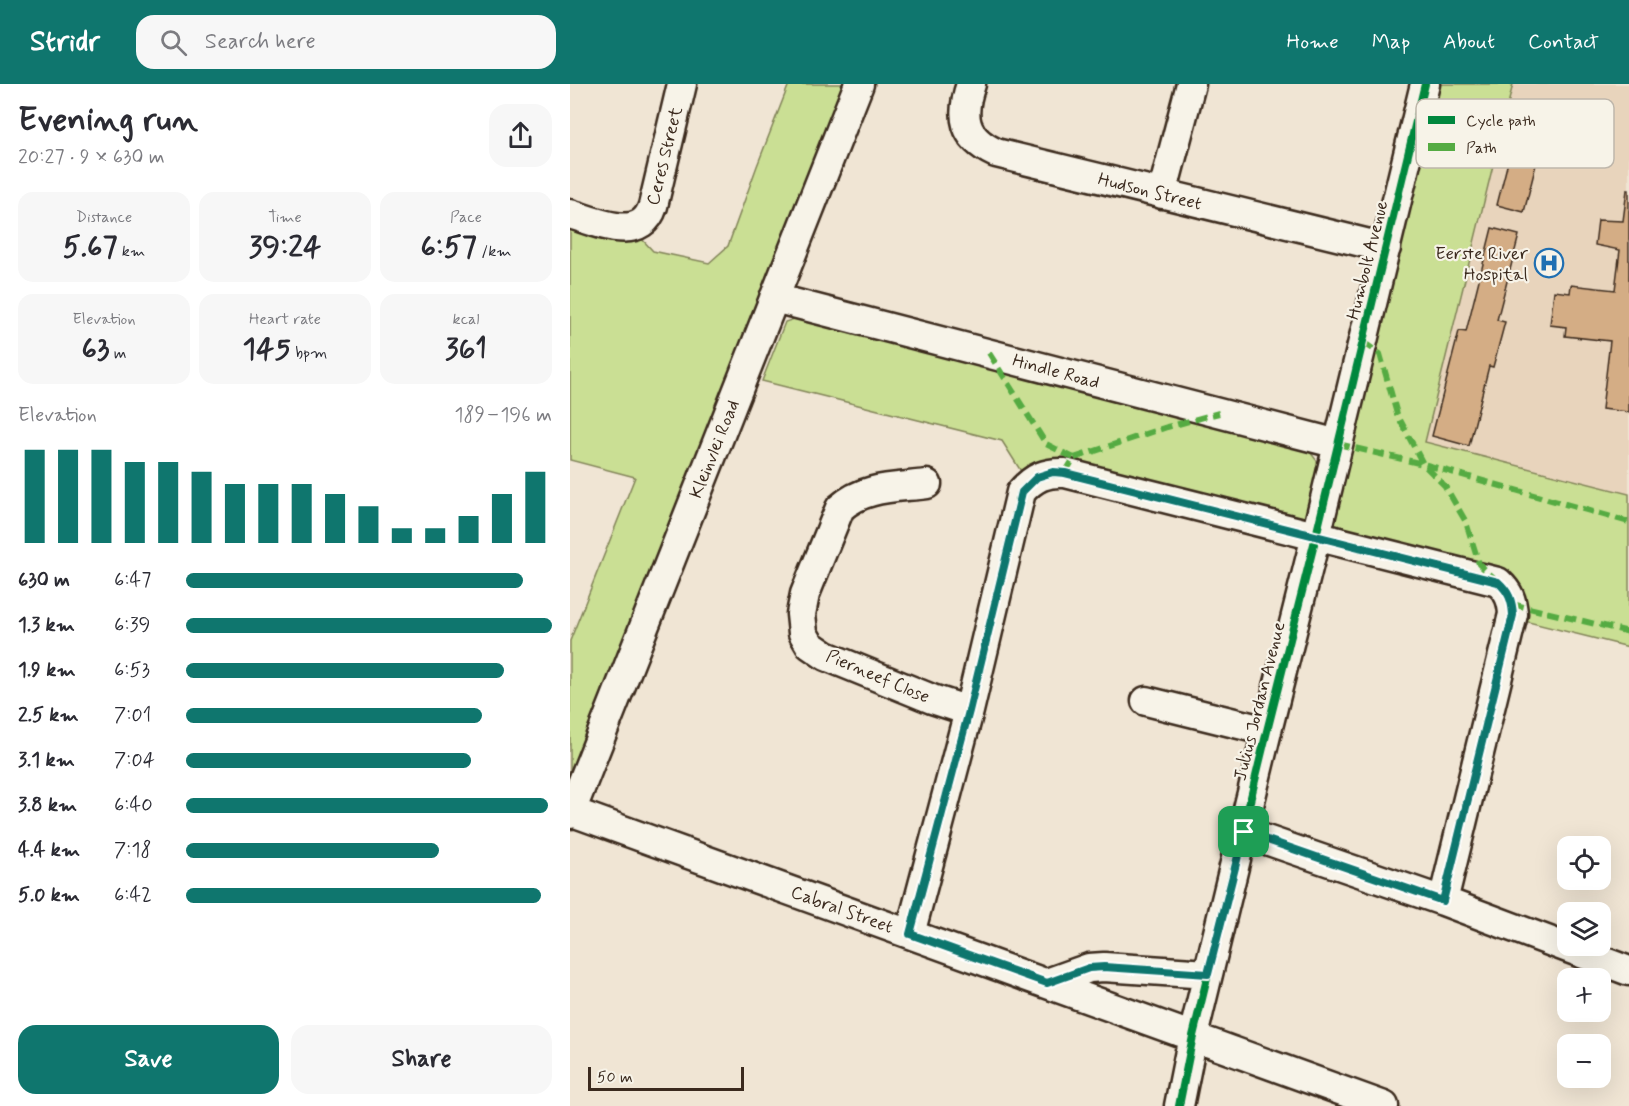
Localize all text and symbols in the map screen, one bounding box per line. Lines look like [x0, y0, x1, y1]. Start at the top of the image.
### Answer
search box [136, 15, 556, 69]
text: Stridr [30, 24, 100, 61]
icon: search [157, 26, 190, 59]
text: Search here [205, 28, 316, 56]
text: Home [1287, 28, 1339, 56]
text: Map [1372, 28, 1410, 56]
text: About [1443, 28, 1495, 56]
text: Contact [1528, 28, 1599, 56]
text: Evening run [18, 99, 198, 143]
legend [1416, 99, 1614, 168]
button: share [489, 104, 552, 167]
street label: Ceres Street [641, 104, 689, 208]
text: Cycle path [1466, 111, 1536, 132]
text: Path [1466, 138, 1497, 159]
text: 20:27 · 9 × 630 m [18, 144, 165, 171]
street label: Hudson Street [1095, 167, 1204, 217]
street label: Humbolt Avenue [1342, 198, 1394, 322]
text: Distance [76, 207, 132, 228]
text: Time [268, 207, 302, 228]
text: Pace [450, 207, 482, 228]
text: 5.67 [63, 228, 118, 267]
text: 39:24 [249, 228, 321, 267]
text: 6:57 [420, 228, 477, 267]
text: km [118, 241, 145, 262]
text: /km [477, 241, 512, 262]
place label: Eerste River Hospital [1435, 242, 1529, 287]
hospital icon: Eerste River Hospital [1533, 247, 1565, 279]
text: Elevation [73, 309, 136, 330]
text: Heart rate [249, 309, 321, 330]
text: kcal [453, 309, 479, 330]
text: 63 [81, 330, 110, 369]
text: 145 [243, 330, 291, 369]
text: 361 [445, 330, 487, 369]
text: m [110, 343, 127, 364]
text: bpm [291, 343, 327, 364]
street label: Hindle Road [1010, 349, 1102, 395]
street label: Kleinvlei Road [684, 397, 746, 502]
text: Elevation [18, 402, 97, 429]
text: 189–196 m [455, 402, 552, 429]
text: 630 m [18, 567, 70, 594]
text: 6:47 [114, 567, 151, 594]
text: 1.3 km [18, 612, 75, 639]
text: 6:39 [114, 612, 151, 639]
street label: Julius Jordan Avenue [1229, 619, 1291, 783]
street label: Pierneef Close [822, 644, 933, 709]
text: 1.9 km [18, 657, 76, 684]
text: 6:53 [114, 657, 150, 684]
text: 2.5 km [18, 702, 79, 729]
text: 7:01 [114, 702, 151, 729]
text: 3.1 km [18, 747, 75, 774]
text: 7:04 [114, 747, 155, 774]
text: 3.8 km [18, 792, 77, 819]
text: 6:40 [114, 792, 153, 819]
pin [1218, 806, 1269, 857]
icon: arrive [1227, 815, 1260, 848]
map controls [1557, 836, 1611, 1088]
button: locate [1557, 836, 1611, 890]
text: 4.4 km [18, 837, 80, 864]
text: 7:18 [114, 837, 151, 864]
street label: Cabral Street [787, 880, 896, 940]
text: 5.0 km [18, 882, 80, 909]
text: 6:42 [114, 882, 152, 909]
button: layers [1557, 902, 1611, 956]
button: + [1557, 968, 1611, 1022]
button: Save [18, 1025, 279, 1094]
button: Share [291, 1025, 552, 1094]
button: − [1557, 1034, 1611, 1088]
scale bar [588, 1064, 744, 1092]
text: 50 m [597, 1067, 633, 1088]

